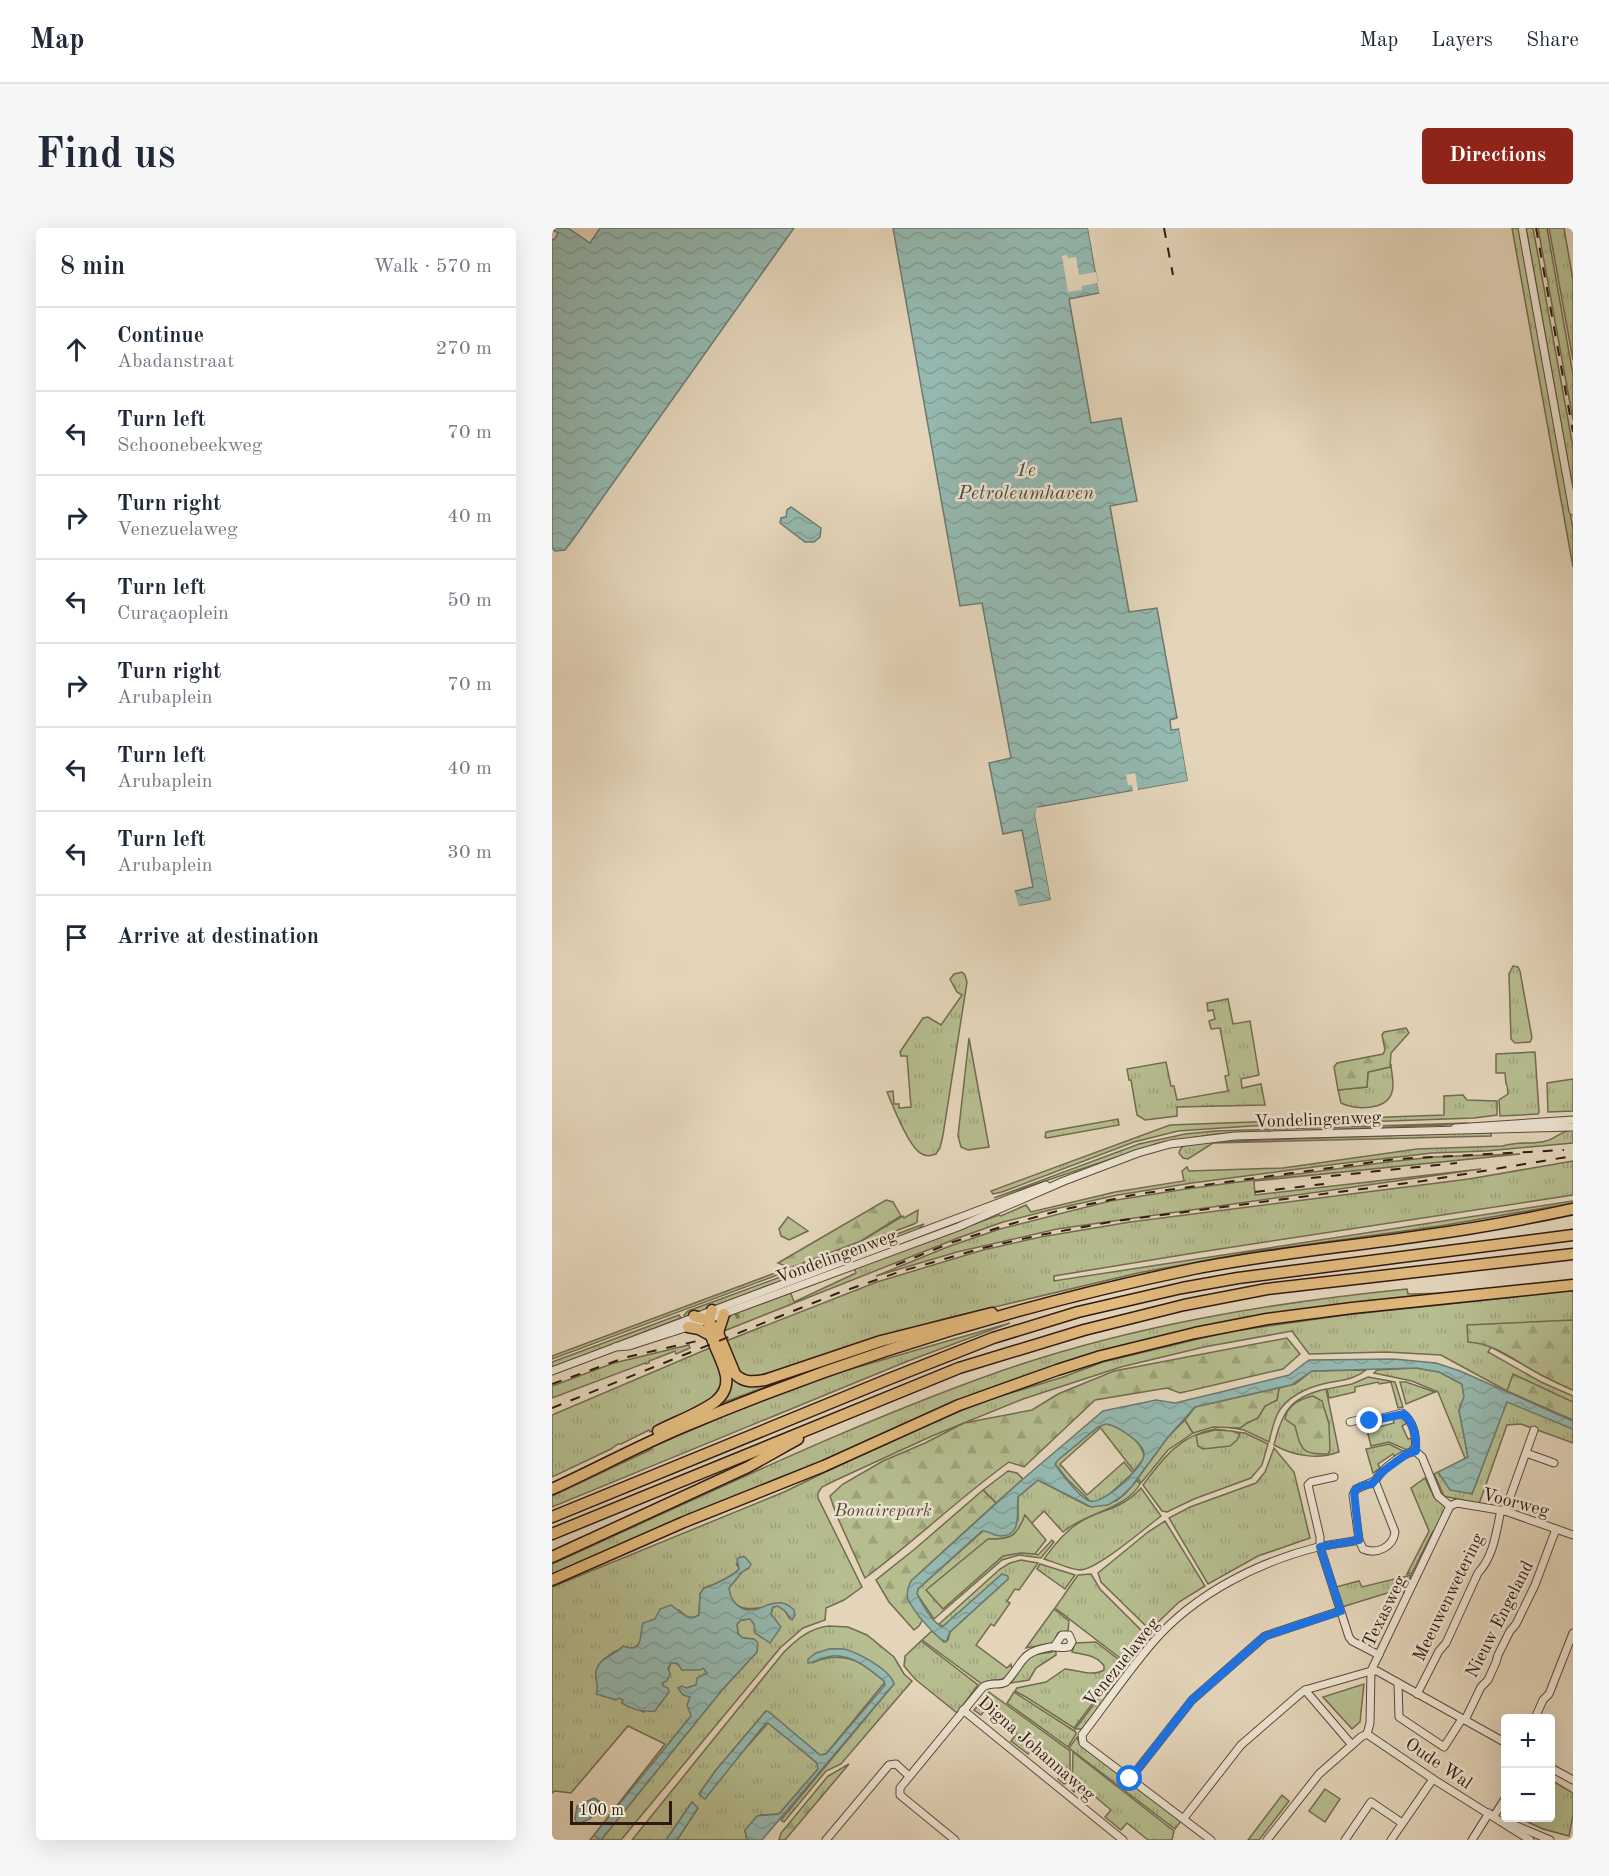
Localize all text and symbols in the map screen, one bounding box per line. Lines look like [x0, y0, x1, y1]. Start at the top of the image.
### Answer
text: Map [30, 27, 84, 55]
text: Map [1359, 30, 1398, 51]
text: Layers [1431, 30, 1493, 51]
text: Share [1526, 30, 1579, 51]
button: Directions [1422, 128, 1573, 184]
text: Find us [36, 135, 175, 177]
text: 8 min [60, 254, 125, 280]
text: Walk · 570 m [373, 257, 492, 277]
text: Continue [117, 325, 204, 347]
icon: ahead [60, 333, 93, 366]
text: 270 m [436, 339, 492, 359]
text: Abadanstraat [117, 352, 234, 372]
text: Turn left [117, 409, 206, 431]
icon: left [60, 417, 93, 450]
text: 70 m [447, 423, 492, 443]
text: Schoonebeekweg [117, 436, 262, 456]
water label: 1e Petroleumhaven [957, 461, 1094, 504]
text: Turn right [117, 493, 221, 515]
icon: right [60, 501, 93, 534]
text: 40 m [447, 507, 492, 527]
text: Venezuelaweg [117, 520, 238, 540]
text: Turn left [117, 577, 206, 599]
icon: left [60, 585, 93, 618]
text: 50 m [447, 591, 492, 611]
text: Curaçaoplein [117, 604, 229, 624]
text: Turn right [117, 661, 221, 683]
icon: right [60, 669, 93, 702]
text: 70 m [447, 675, 492, 695]
text: Arubaplein [117, 688, 212, 708]
text: Turn left [117, 745, 206, 767]
icon: left [60, 753, 93, 786]
text: 40 m [447, 759, 492, 779]
text: Arubaplein [117, 772, 212, 792]
text: Turn left [117, 829, 206, 851]
icon: left [60, 837, 93, 870]
text: 30 m [447, 843, 492, 863]
text: Arubaplein [117, 856, 212, 876]
icon: arrive [60, 921, 93, 954]
text: Arrive at destination [117, 926, 319, 948]
street label: Vondelingenweg [1254, 1109, 1382, 1131]
street label: Vondelingenweg [774, 1227, 899, 1287]
route end [1356, 1407, 1382, 1433]
street label: Voorweg [1480, 1485, 1551, 1521]
park label: Bonairepark [833, 1502, 932, 1520]
street label: Meeuwenwetering [1410, 1530, 1488, 1664]
street label: Nieuw Engeland [1463, 1558, 1537, 1681]
street label: Texasweg [1360, 1573, 1410, 1650]
street label: Venezuelaweg [1081, 1615, 1163, 1711]
street label: Digna Johannaweg [974, 1693, 1099, 1804]
map controls [1501, 1714, 1555, 1822]
button: + [1501, 1714, 1555, 1768]
street label: Oude Wal [1402, 1735, 1475, 1793]
route start [1116, 1765, 1142, 1791]
button: − [1501, 1768, 1555, 1822]
scale bar [570, 1798, 672, 1826]
text: 100 m [579, 1803, 624, 1819]

